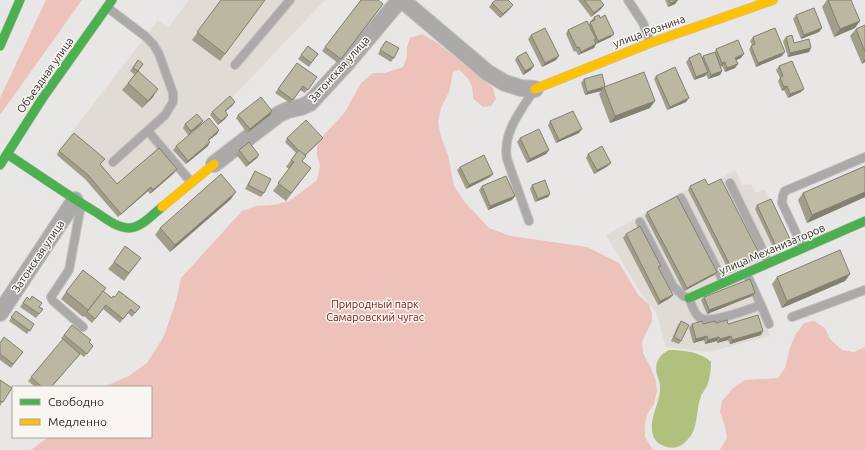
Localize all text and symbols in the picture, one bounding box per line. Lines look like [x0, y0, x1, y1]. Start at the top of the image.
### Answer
street label: улица Рознина [611, 12, 687, 50]
street label: Затонская улица [306, 34, 372, 104]
street label: Объездная улица [14, 35, 76, 115]
street label: Затонская улица [9, 218, 67, 294]
street label: улица Механизаторов [717, 221, 827, 277]
park label: Природный парк Самаровский чугас [326, 298, 424, 323]
legend [12, 386, 152, 438]
text: Свободно [48, 395, 104, 408]
text: Медленно [48, 415, 107, 428]

